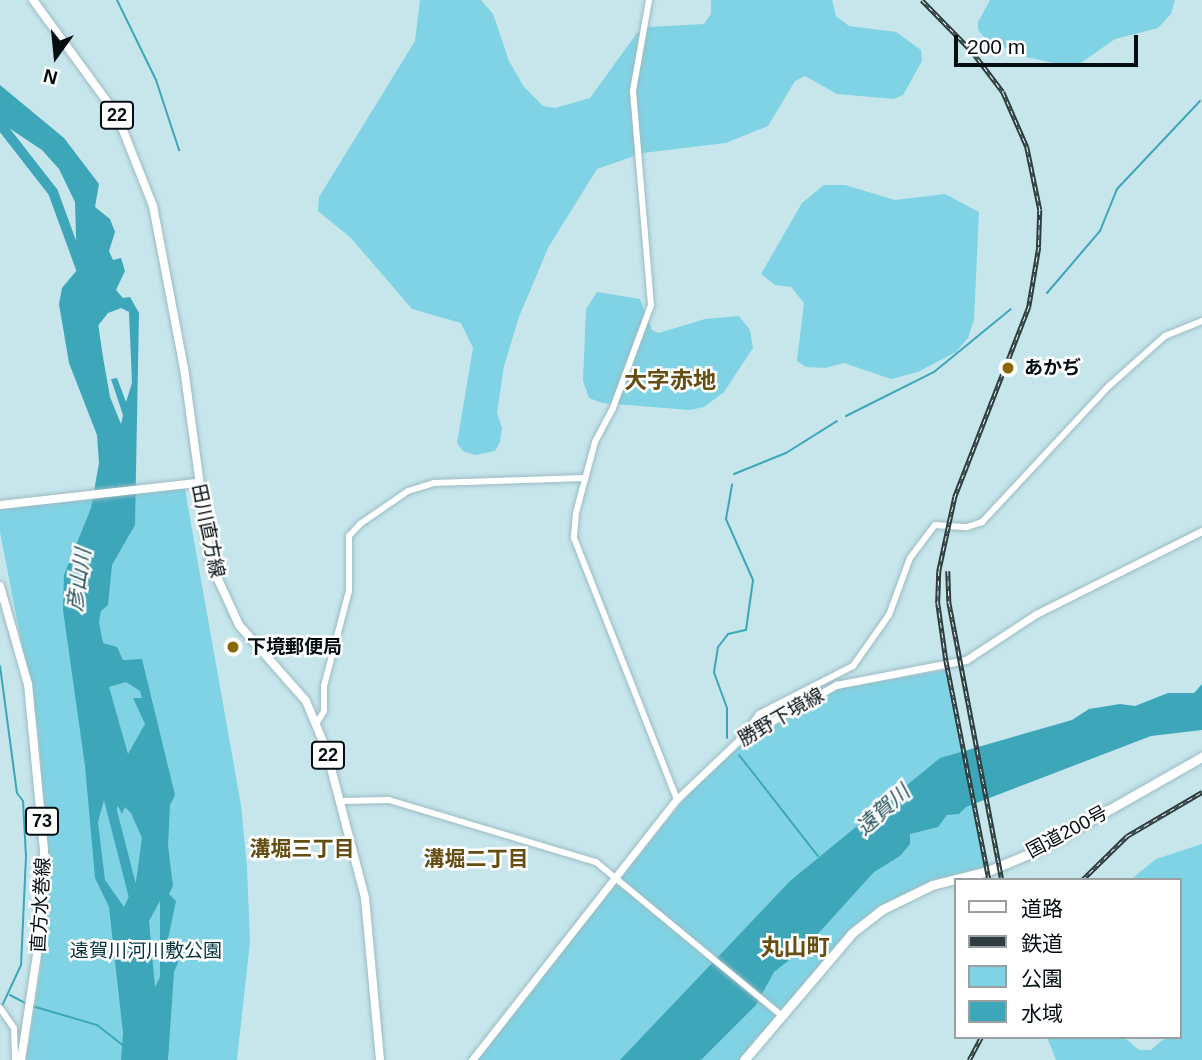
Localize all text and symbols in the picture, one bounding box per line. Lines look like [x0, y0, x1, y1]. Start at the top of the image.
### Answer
north arrow [21, 21, 91, 91]
scale bar [957, 21, 1141, 65]
text: 200 m [967, 35, 1025, 58]
text: N [41, 65, 60, 89]
road number: 22 [100, 100, 134, 130]
place label: あかぢ [1024, 357, 1081, 379]
marker: あかぢ [998, 358, 1018, 378]
district label: 大字赤地 [624, 366, 716, 394]
street label: 田川直方線 [187, 482, 229, 580]
water label: 彦山川 [62, 547, 96, 613]
place label: 下境郵便局 [247, 636, 342, 658]
marker: 下境郵便局 [225, 639, 241, 655]
street label: 勝野下境線 [734, 683, 828, 751]
road number: 22 [310, 740, 346, 770]
water label: 遠賀川 [851, 780, 915, 840]
street label: 国道200号 [1022, 801, 1112, 863]
road number: 73 [24, 806, 60, 836]
district label: 溝堀三丁目 [250, 836, 354, 862]
district label: 溝堀二丁目 [424, 846, 528, 872]
street label: 直方水巻線 [27, 857, 55, 953]
legend [954, 878, 1181, 1039]
text: 道路 [1021, 897, 1063, 920]
text: 鉄道 [1021, 932, 1063, 955]
district label: 丸山町 [761, 933, 829, 961]
park label: 遠賀川河川敷公園 [70, 940, 222, 962]
text: 公園 [1021, 967, 1063, 990]
text: 水域 [1021, 1002, 1063, 1025]

